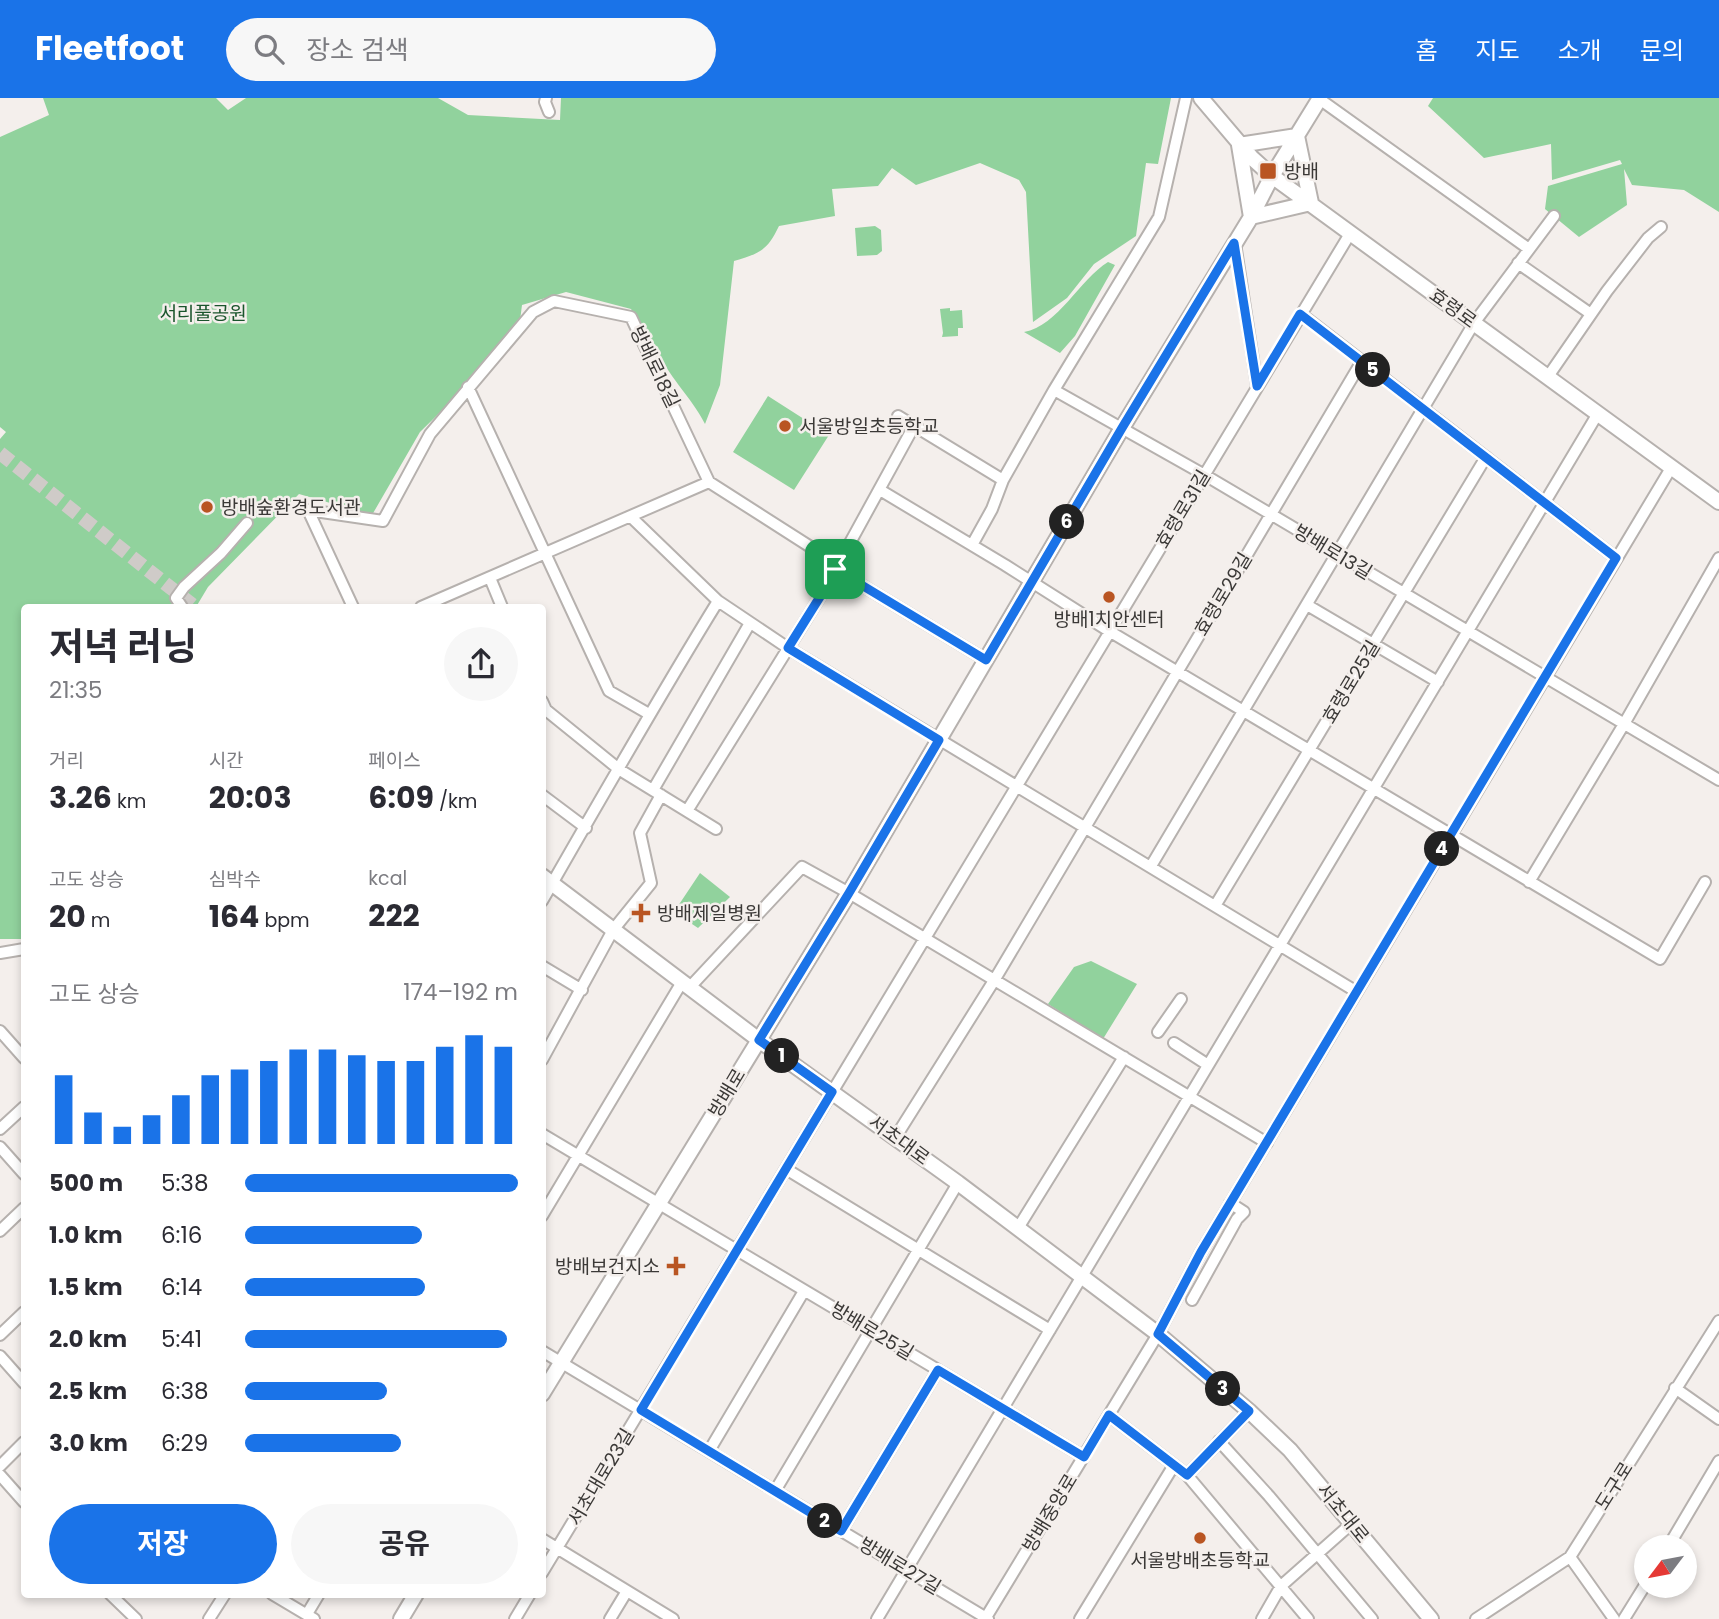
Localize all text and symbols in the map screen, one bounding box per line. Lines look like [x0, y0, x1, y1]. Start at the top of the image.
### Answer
search box [226, 18, 716, 81]
text: Fleetfoot [35, 25, 184, 72]
icon: search [250, 30, 288, 68]
text: 장소 검색 [306, 32, 409, 68]
text: 홈 [1415, 34, 1437, 67]
text: 지도 [1475, 34, 1520, 67]
text: 소개 [1558, 34, 1602, 67]
text: 문의 [1640, 34, 1684, 67]
place label: 방배 [1284, 158, 1319, 185]
marker: 방배 [1258, 161, 1278, 181]
street label: 효령로 [1424, 282, 1482, 334]
park label: 서리풀공원 [159, 300, 247, 327]
street label: 방배로18길 [624, 322, 686, 412]
pin: 5 [1356, 352, 1390, 388]
text: 5 [1366, 356, 1379, 383]
place label: 서울방일초등학교 [799, 413, 939, 440]
marker: 서울방일초등학교 [777, 418, 793, 434]
street label: 효령로31길 [1149, 465, 1217, 553]
place label: 방배숲환경도서관 [221, 494, 361, 521]
marker: 방배숲환경도서관 [199, 499, 215, 515]
pin: 6 [1050, 504, 1084, 540]
text: 6 [1060, 508, 1073, 535]
street label: 방배로13길 [1289, 518, 1377, 586]
pin [805, 539, 865, 599]
street label: 효령로29길 [1188, 547, 1258, 641]
icon: arrive [816, 550, 854, 588]
marker: 방배1치안센터 [1101, 589, 1117, 605]
place label: 방배1치안센터 [1054, 606, 1164, 633]
text: 저녁 러닝 [49, 620, 197, 673]
button: share [444, 627, 518, 701]
street label: 효령로25길 [1316, 635, 1386, 729]
text: 21:35 [49, 674, 102, 706]
text: 거리 [49, 747, 84, 774]
text: 시간 [209, 747, 244, 774]
text: 페이스 [368, 747, 421, 774]
text: 3.26 [49, 776, 112, 819]
text: 20:03 [209, 776, 292, 819]
text: 6:09 [368, 776, 434, 819]
text: km [112, 788, 146, 815]
text: /km [434, 788, 477, 815]
pin: 4 [1424, 832, 1460, 866]
text: 4 [1435, 835, 1448, 862]
text: kcal [368, 865, 407, 892]
text: 고도 상승 [49, 866, 124, 893]
text: 심박수 [209, 866, 261, 893]
text: 222 [368, 894, 420, 937]
text: 20 [49, 895, 86, 938]
text: 164 [209, 895, 259, 938]
place label: 방배제일병원 [657, 900, 762, 927]
marker: 방배제일병원 [631, 903, 651, 923]
text: m [86, 907, 110, 934]
text: bpm [259, 907, 310, 934]
text: 174–192 m [403, 976, 518, 1008]
text: 고도 상승 [49, 978, 140, 1010]
pin: 1 [764, 1038, 800, 1074]
text: 1 [778, 1042, 785, 1069]
street label: 방배로 [702, 1064, 752, 1122]
street label: 서초대로 [863, 1109, 935, 1171]
text: 500 m [49, 1167, 123, 1199]
text: 5:38 [161, 1167, 208, 1199]
text: 1.0 km [49, 1219, 123, 1251]
text: 6:16 [161, 1219, 202, 1251]
place label: 방배보건지소 [555, 1253, 660, 1280]
marker: 방배보건지소 [666, 1256, 686, 1276]
text: 1.5 km [49, 1271, 123, 1303]
text: 6:14 [161, 1271, 202, 1303]
street label: 방배로25길 [825, 1296, 919, 1366]
text: 2.0 km [49, 1323, 127, 1355]
text: 5:41 [161, 1323, 202, 1355]
pin: 3 [1206, 1372, 1240, 1406]
text: 2.5 km [49, 1375, 127, 1407]
text: 6:38 [161, 1375, 209, 1407]
text: 3 [1217, 1375, 1228, 1402]
street label: 서초대로23길 [561, 1423, 641, 1531]
text: 3.0 km [49, 1427, 128, 1459]
text: 6:29 [161, 1427, 208, 1459]
street label: 도구로 [1589, 1457, 1639, 1515]
street label: 방배중앙로 [1016, 1469, 1084, 1557]
street label: 서초대로 [1311, 1477, 1375, 1549]
button: 저장 [49, 1504, 277, 1584]
button: 공유 [291, 1504, 518, 1584]
pin: 2 [808, 1504, 842, 1538]
text: 2 [819, 1507, 830, 1534]
marker: 서울방배초등학교 [1192, 1530, 1208, 1546]
street label: 방배로27길 [854, 1531, 946, 1601]
north arrow [1634, 1535, 1698, 1598]
map controls [1634, 1535, 1697, 1598]
place label: 서울방배초등학교 [1130, 1547, 1270, 1574]

